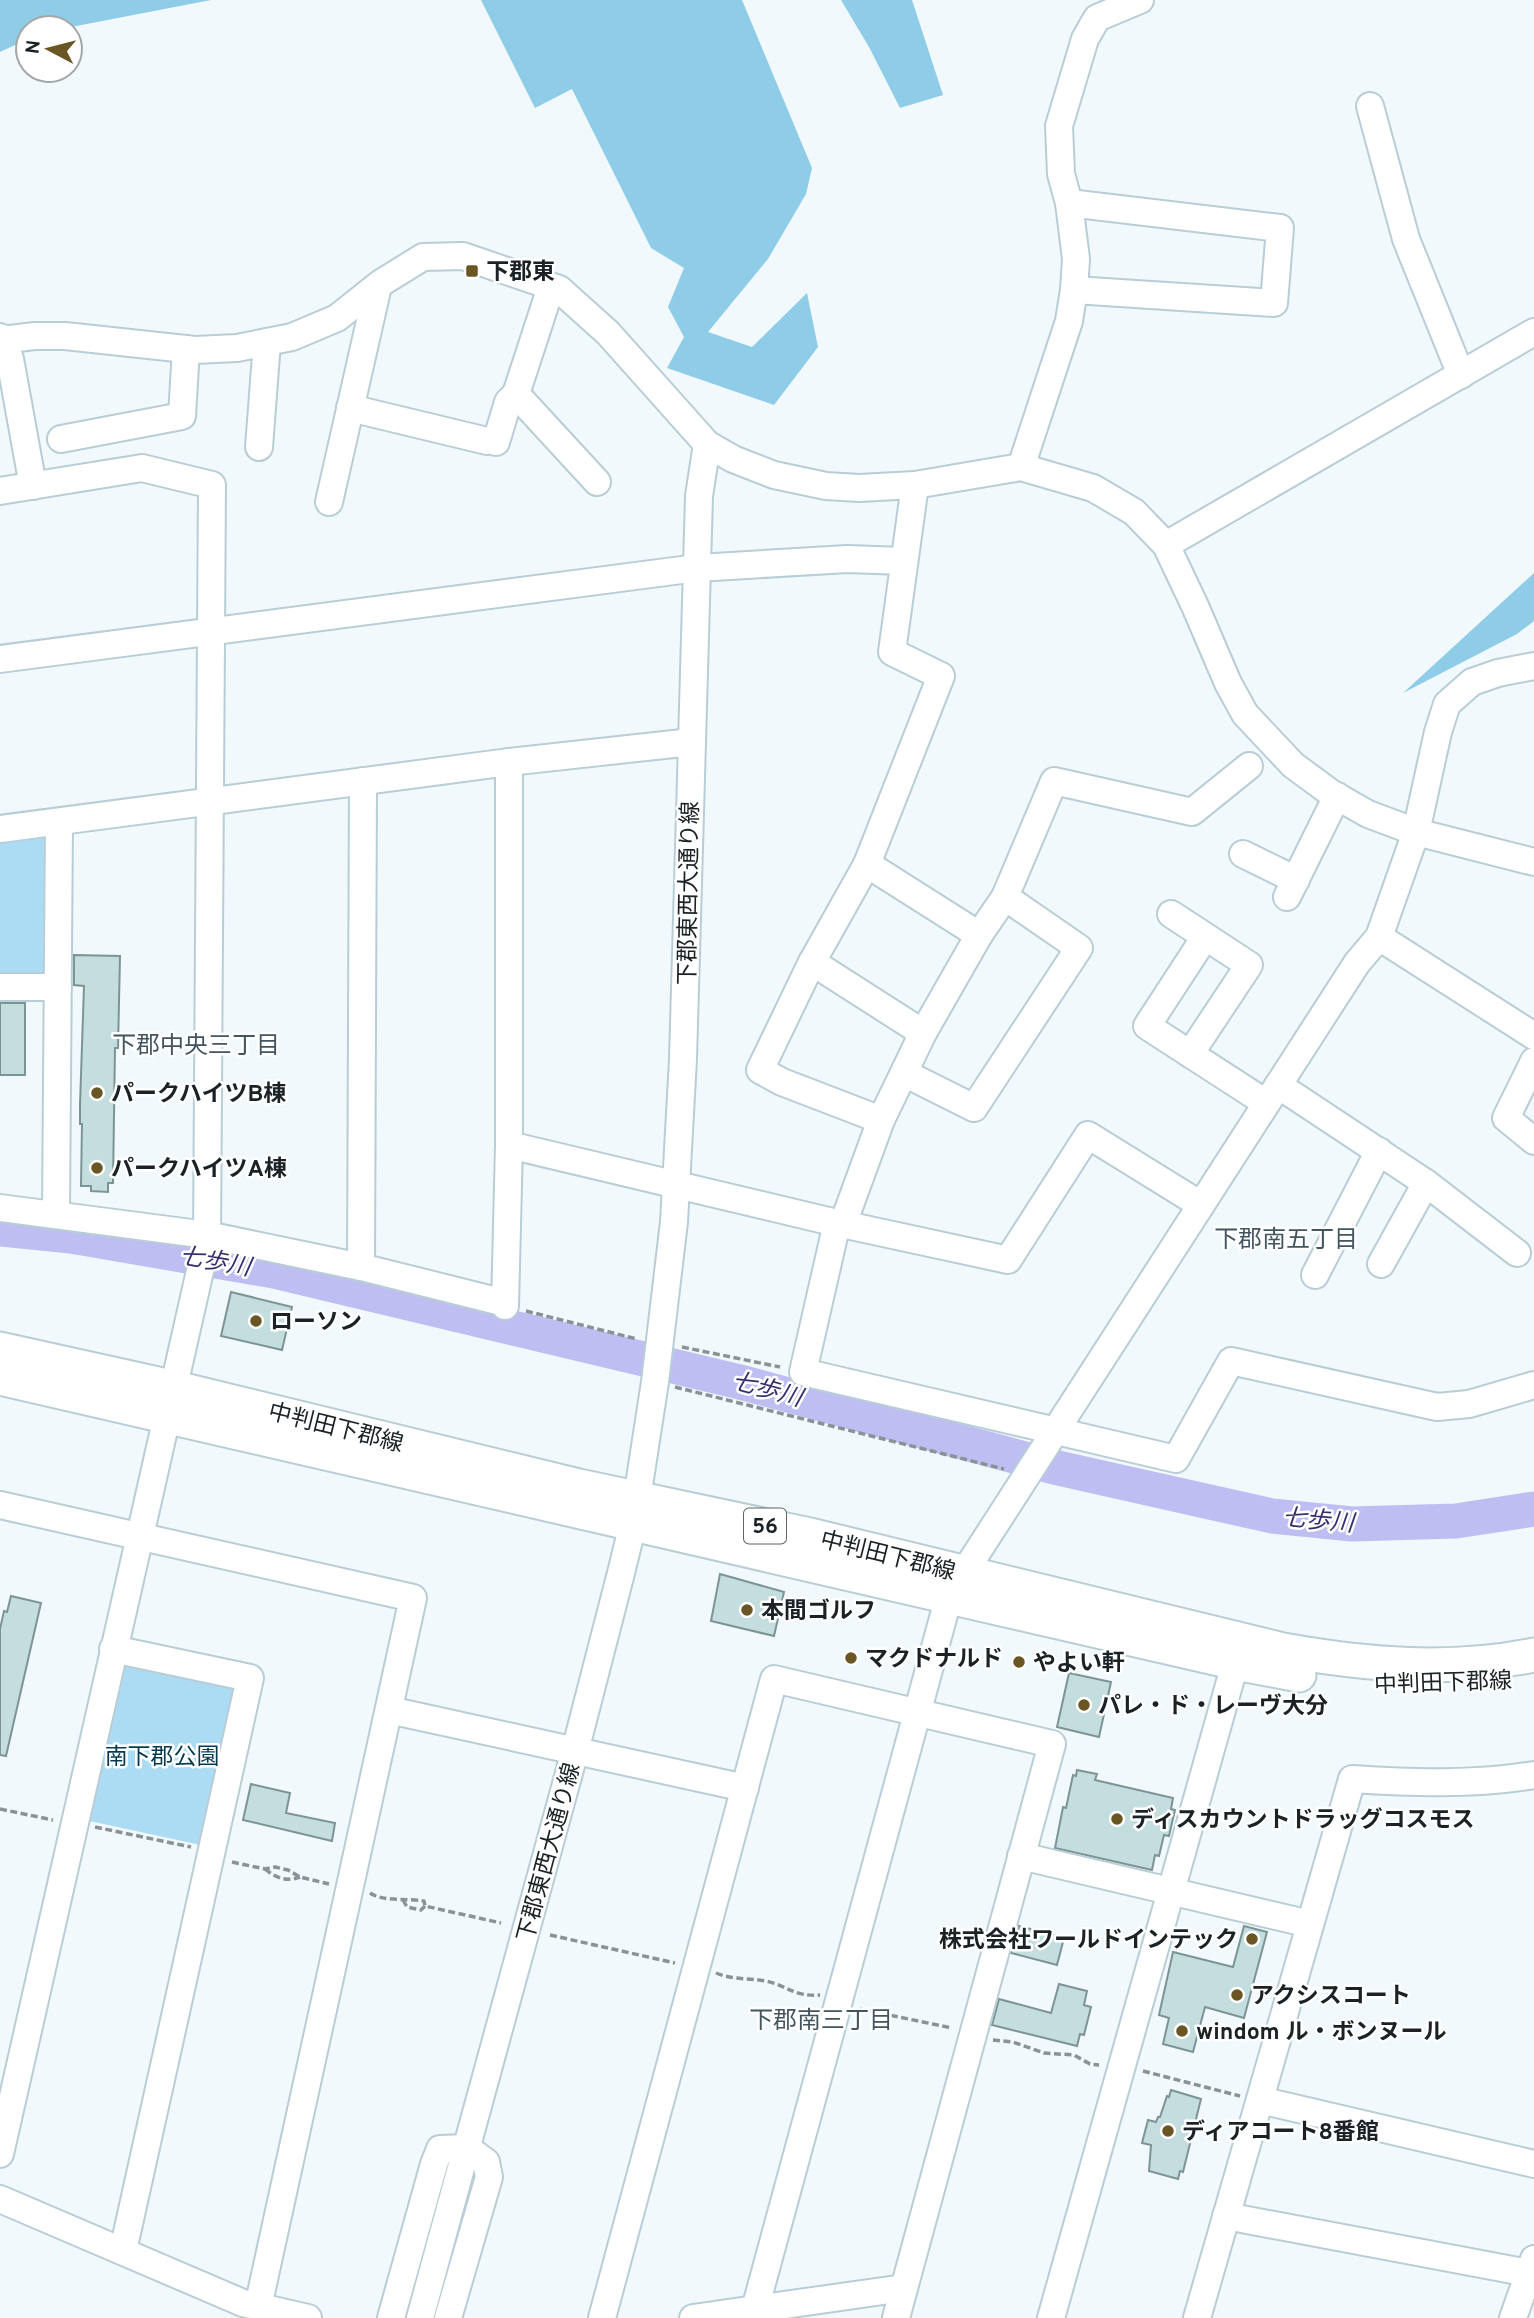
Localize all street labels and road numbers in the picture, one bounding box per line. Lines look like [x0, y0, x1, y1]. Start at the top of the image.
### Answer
street label: 下郡東西大通り線 [674, 801, 707, 985]
street label: 中判田下郡線 [265, 1399, 406, 1460]
road number: 56 [744, 1508, 786, 1544]
street label: 中判田下郡線 [817, 1527, 958, 1588]
street label: 中判田下郡線 [1374, 1668, 1513, 1701]
street label: 下郡東西大通り線 [513, 1760, 588, 1945]

